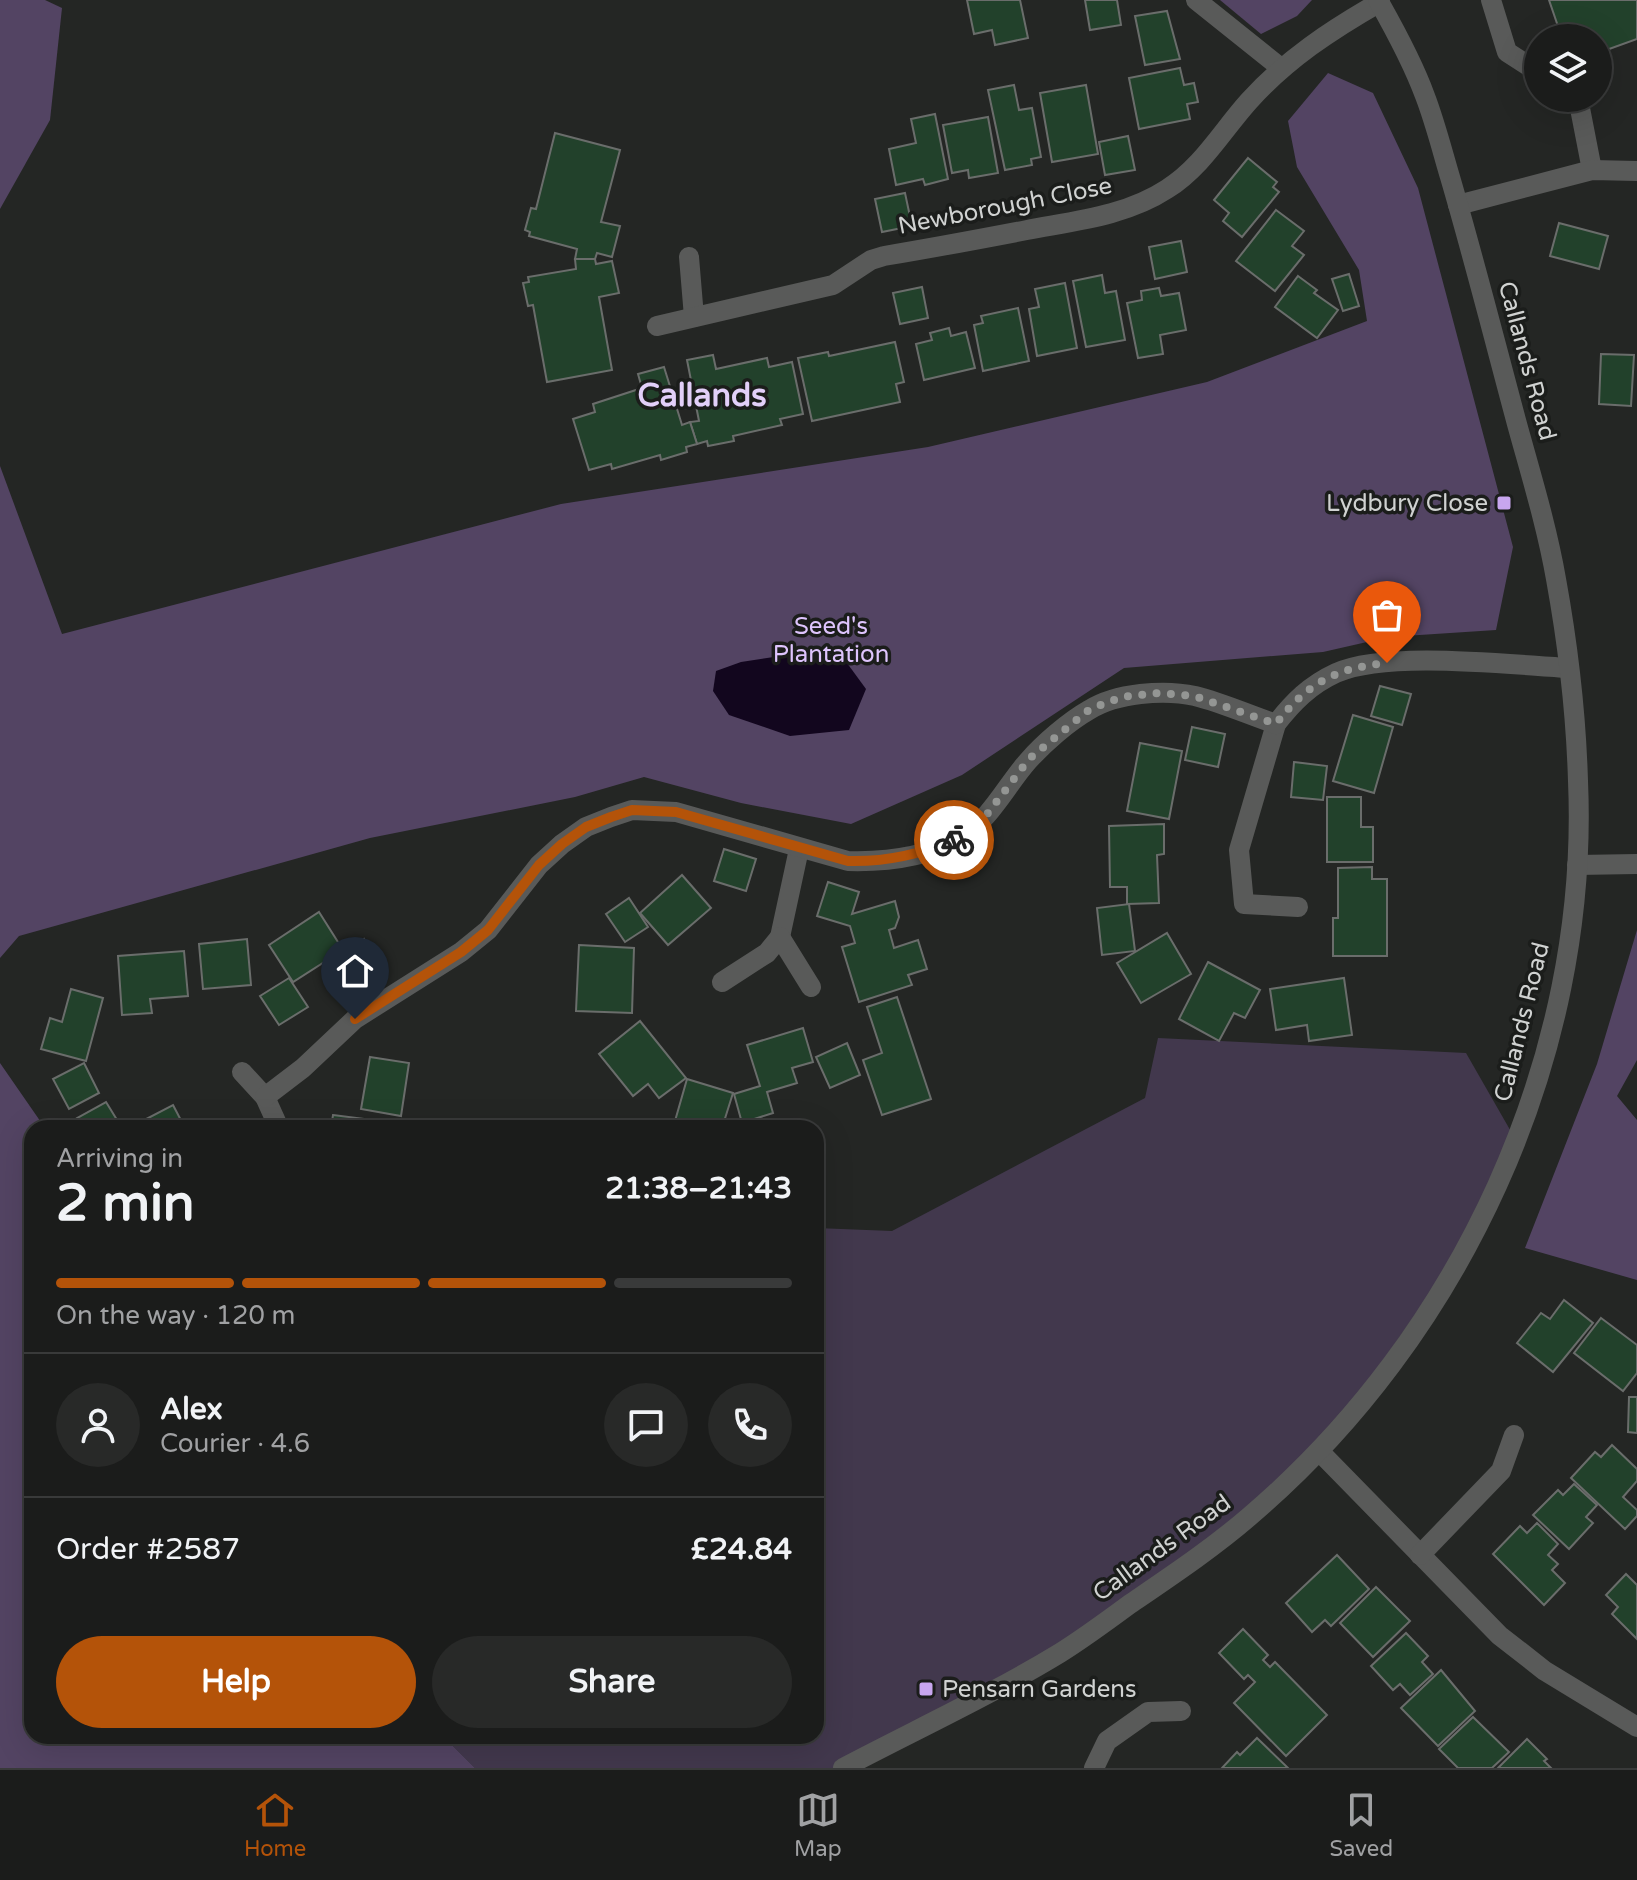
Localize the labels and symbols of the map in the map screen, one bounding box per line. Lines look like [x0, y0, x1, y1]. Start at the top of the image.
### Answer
street label: Newborough Close [895, 171, 1115, 241]
street label: Callands Road [1492, 278, 1562, 444]
district label: Callands [637, 377, 767, 415]
place label: Lydbury Close [1326, 489, 1488, 518]
marker: Lydbury Close [1495, 494, 1513, 512]
pin [1353, 581, 1421, 663]
park label: Seed's Plantation [773, 612, 889, 669]
courier [914, 800, 994, 880]
pin [321, 937, 389, 1019]
street label: Callands Road [1488, 939, 1556, 1105]
street label: Callands Road [1087, 1488, 1237, 1608]
place label: Pensarn Gardens [942, 1675, 1136, 1704]
marker: Pensarn Gardens [917, 1680, 935, 1698]

